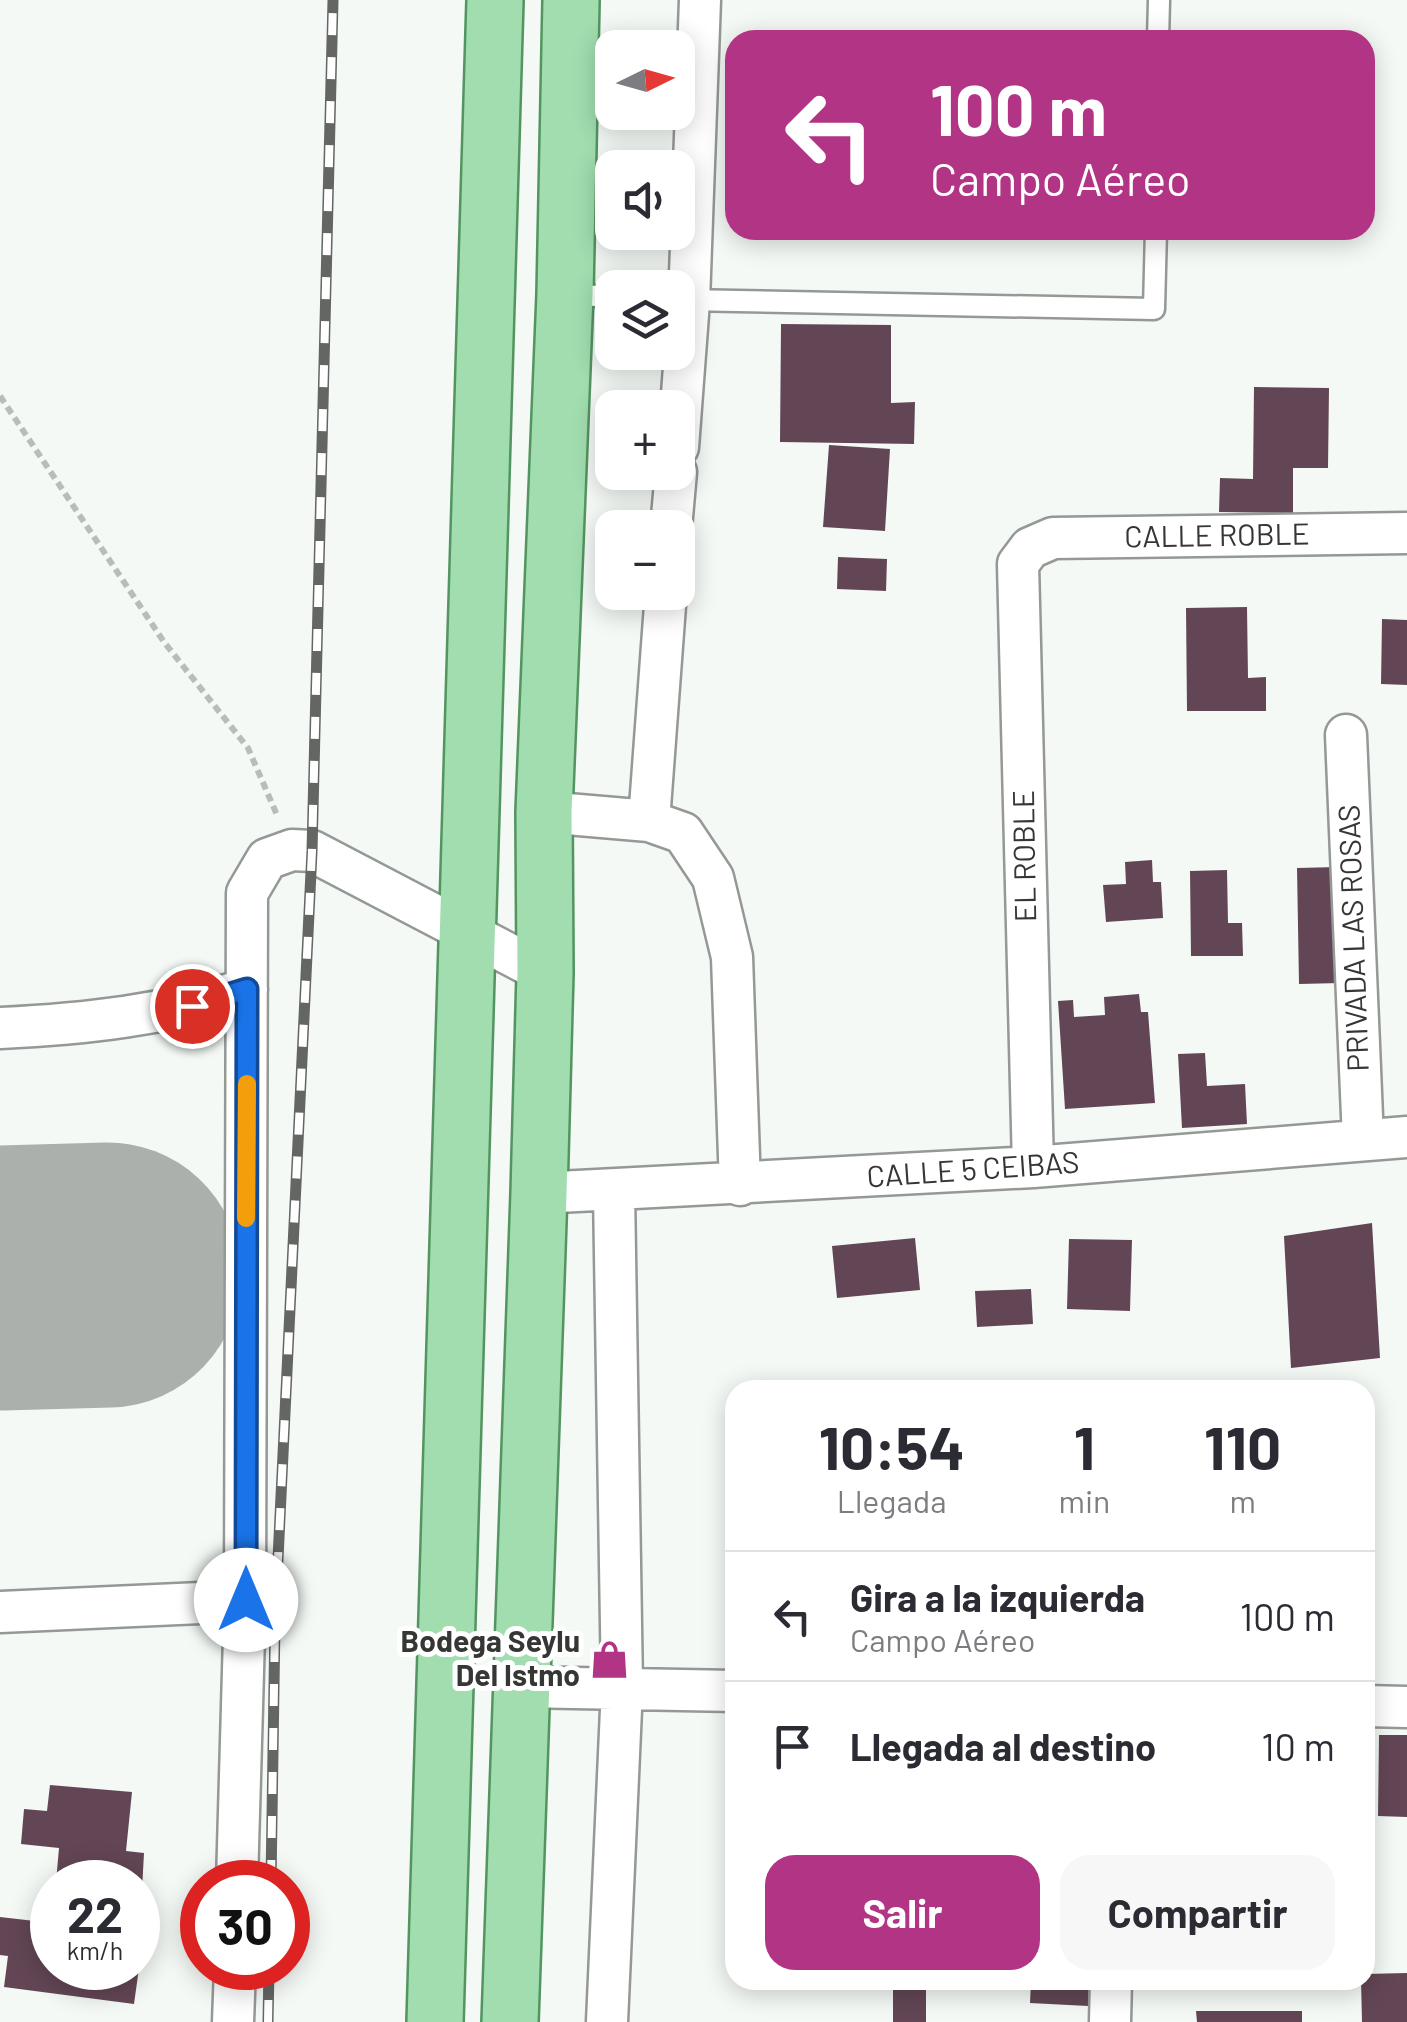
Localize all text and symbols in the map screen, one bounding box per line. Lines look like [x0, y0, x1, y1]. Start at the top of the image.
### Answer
north arrow [595, 30, 695, 130]
map controls [595, 30, 695, 610]
text: 100 m [930, 66, 1107, 150]
icon: left [765, 70, 895, 200]
button: sound [595, 150, 695, 250]
text: Campo Aéreo [930, 151, 1191, 205]
button: layers [595, 270, 695, 370]
button: + [595, 390, 695, 490]
button: − [595, 510, 695, 610]
street label: CALLE ROBLE [1124, 514, 1310, 554]
street label: EL ROBLE [1004, 790, 1042, 922]
street label: PRIVADA LAS ROSAS [1329, 804, 1375, 1072]
pin [150, 964, 235, 1049]
icon: arrive [165, 979, 220, 1034]
street label: CALLE 5 CEIBAS [865, 1143, 1080, 1193]
text: 10:54 [819, 1410, 965, 1482]
text: 1 [1074, 1410, 1095, 1482]
text: 110 [1204, 1410, 1281, 1482]
text: Llegada [837, 1481, 947, 1519]
text: min [1058, 1481, 1110, 1519]
text: m [1229, 1481, 1256, 1519]
position arrow [194, 1548, 298, 1652]
text: Gira a la izquierda [850, 1574, 1145, 1620]
icon: left [765, 1589, 820, 1644]
text: 100 m [1240, 1593, 1335, 1639]
text: Campo Aéreo [850, 1620, 1035, 1658]
place label: Bodega Seylu Del Istmo [401, 1622, 580, 1692]
shop icon: Bodega Seylu Del Istmo [589, 1638, 631, 1680]
icon: arrive [765, 1719, 820, 1774]
text: Llegada al destino [850, 1723, 1156, 1769]
text: 10 m [1261, 1723, 1335, 1769]
button: Salir [765, 1855, 1040, 1970]
button: Compartir [1060, 1855, 1335, 1970]
speed limit sign: 30 [180, 1860, 310, 1990]
text: 22 [67, 1883, 123, 1943]
text: km/h [67, 1935, 123, 1965]

